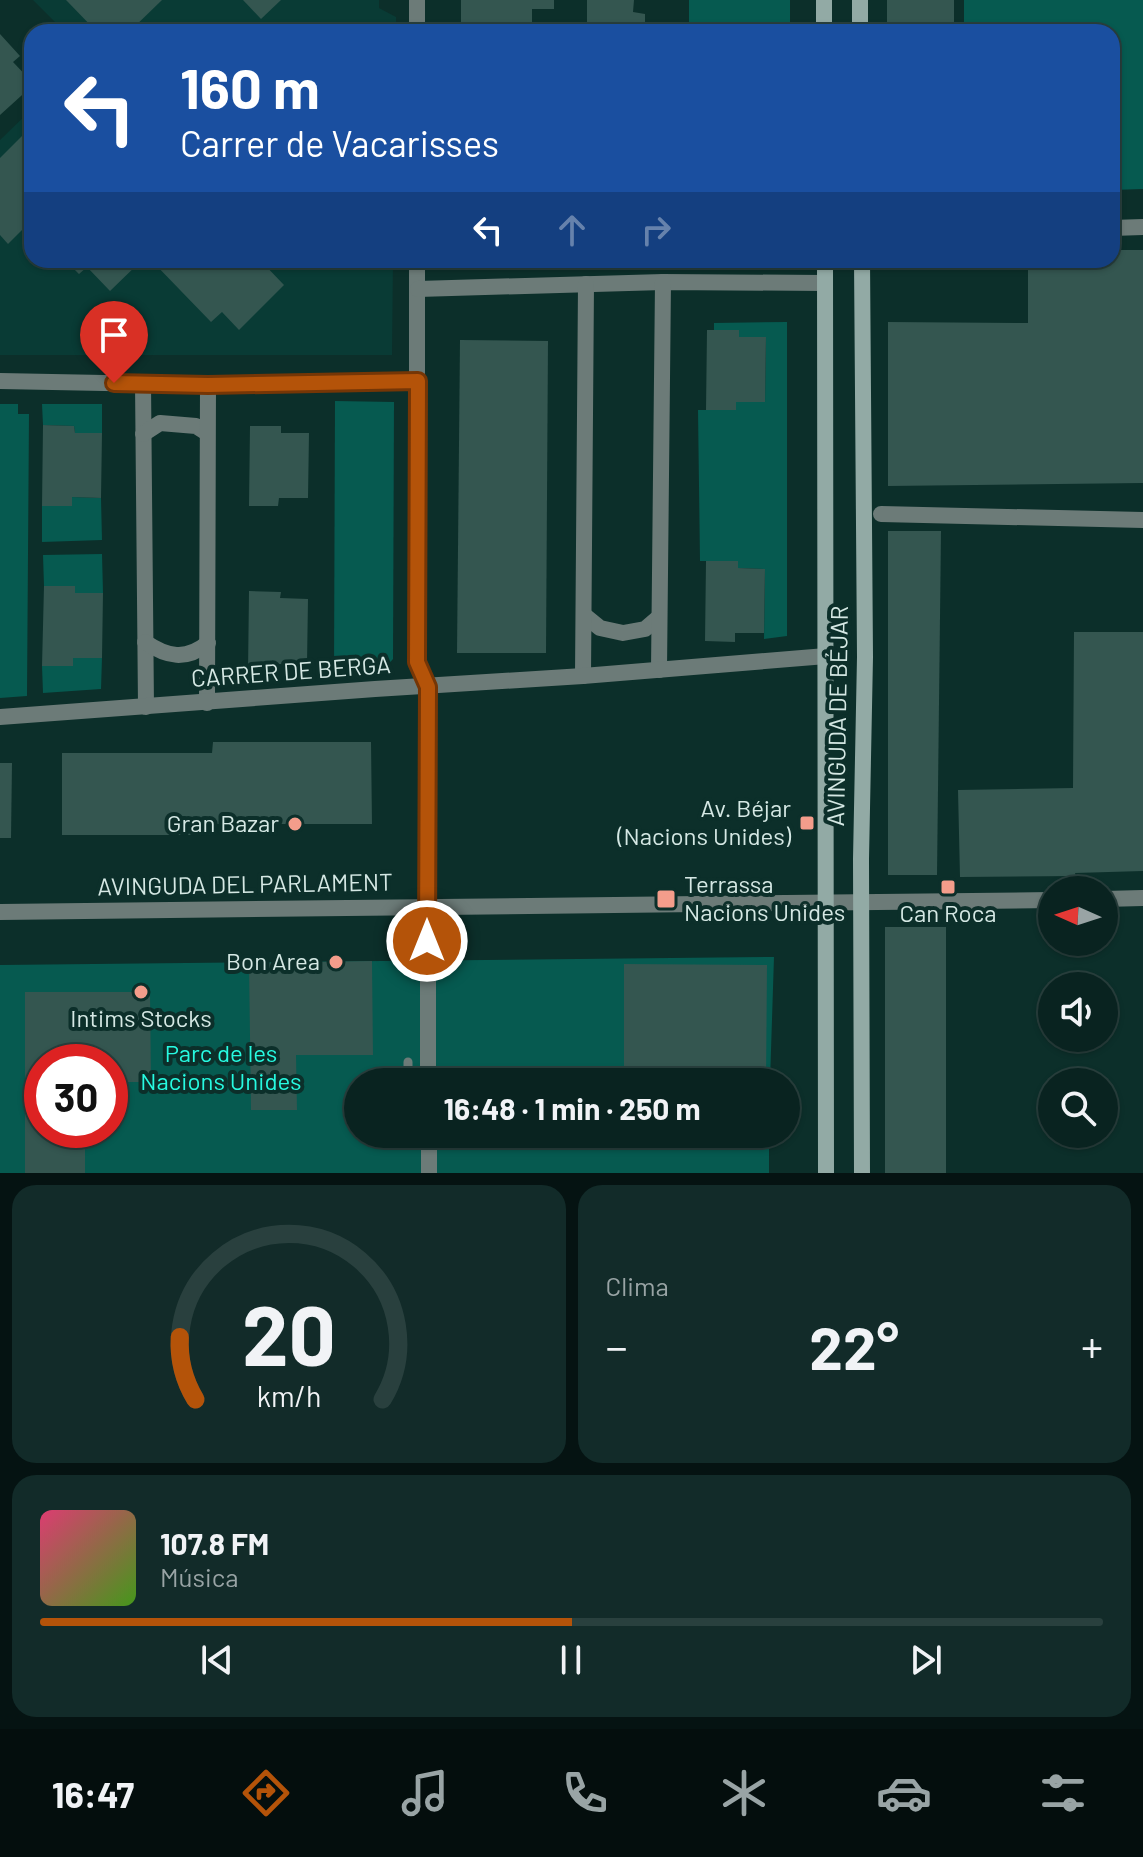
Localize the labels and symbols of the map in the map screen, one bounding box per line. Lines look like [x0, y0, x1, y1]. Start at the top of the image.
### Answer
pin [80, 301, 148, 383]
street label: AVINGUDA DE BÉJAR [820, 605, 853, 826]
street label: CARRER DE BERGA [190, 649, 392, 692]
place label: Av. Béjar (Nacions Unides) [616, 793, 792, 850]
place label: Gran Bazar [167, 808, 279, 837]
marker: Av. Béjar (Nacions Unides) [798, 814, 816, 832]
marker: Gran Bazar [286, 815, 304, 833]
street label: AVINGUDA DEL PARLAMENT [97, 866, 393, 901]
place label: Terrassa Nacions Unides [684, 869, 845, 926]
north arrow [1038, 876, 1118, 956]
marker: Can Roca [939, 878, 957, 896]
marker: Terrassa Nacions Unides [655, 888, 677, 910]
place label: Can Roca [900, 898, 996, 927]
position arrow [385, 899, 469, 983]
place label: Bon Area [226, 946, 320, 975]
marker: Bon Area [327, 953, 345, 971]
marker: Intims Stocks [132, 983, 150, 1001]
place label: Intims Stocks [70, 1003, 212, 1032]
park label: Parc de les Nacions Unides [140, 1038, 302, 1095]
speed limit sign: 30 [24, 1044, 128, 1148]

